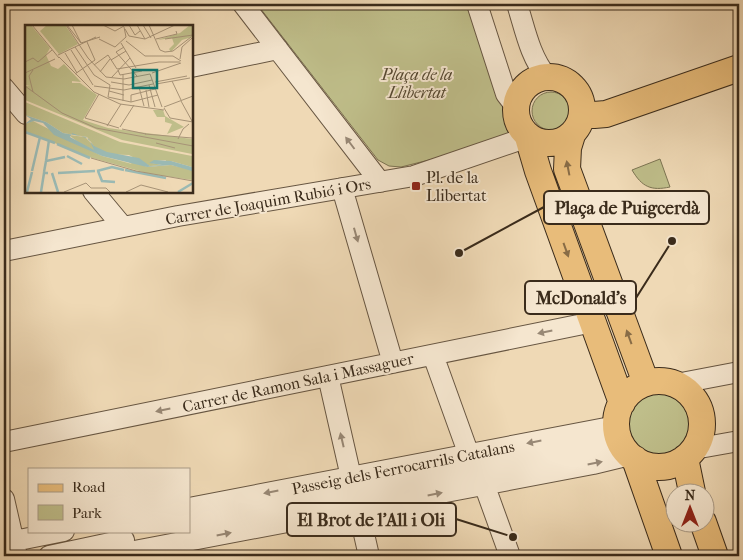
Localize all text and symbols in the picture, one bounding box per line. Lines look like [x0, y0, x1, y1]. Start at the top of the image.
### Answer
inset map [25, 25, 192, 192]
park label: Plaça de la Llibertat [381, 65, 452, 102]
one-way arrow [345, 137, 355, 150]
one-way arrow [564, 159, 572, 175]
place label: Pl. de la Llibertat [426, 168, 487, 205]
street label: Carrer de Joaquim Rubió i Ors [164, 174, 372, 229]
marker: Pl. de la Llibertat [410, 180, 422, 192]
callout: Plaça de Puigcerdà [544, 191, 709, 224]
text: Plaça de Puigcerdà [554, 198, 700, 219]
one-way arrow [352, 227, 360, 243]
one-way arrow [563, 242, 570, 257]
callout: McDonald's [525, 281, 636, 314]
text: McDonald's [535, 288, 627, 309]
one-way arrow [537, 328, 553, 336]
one-way arrow [625, 329, 633, 344]
street label: Carrer de Ramon Sala i Massaguer [181, 349, 416, 416]
one-way arrow [155, 406, 171, 414]
one-way arrow [338, 432, 346, 448]
street label: Passeig dels Ferrocarrils Catalans [290, 437, 516, 498]
one-way arrow [526, 439, 542, 447]
one-way arrow [587, 459, 603, 467]
legend [28, 468, 190, 532]
text: Road [72, 478, 106, 496]
north arrow [666, 482, 716, 532]
text: N [685, 487, 696, 504]
one-way arrow [264, 488, 279, 496]
one-way arrow [428, 489, 444, 497]
callout: El Brot de l'All i Oli [287, 503, 456, 536]
text: Park [72, 504, 102, 522]
text: El Brot de l'All i Oli [297, 510, 446, 531]
one-way arrow [217, 530, 232, 538]

